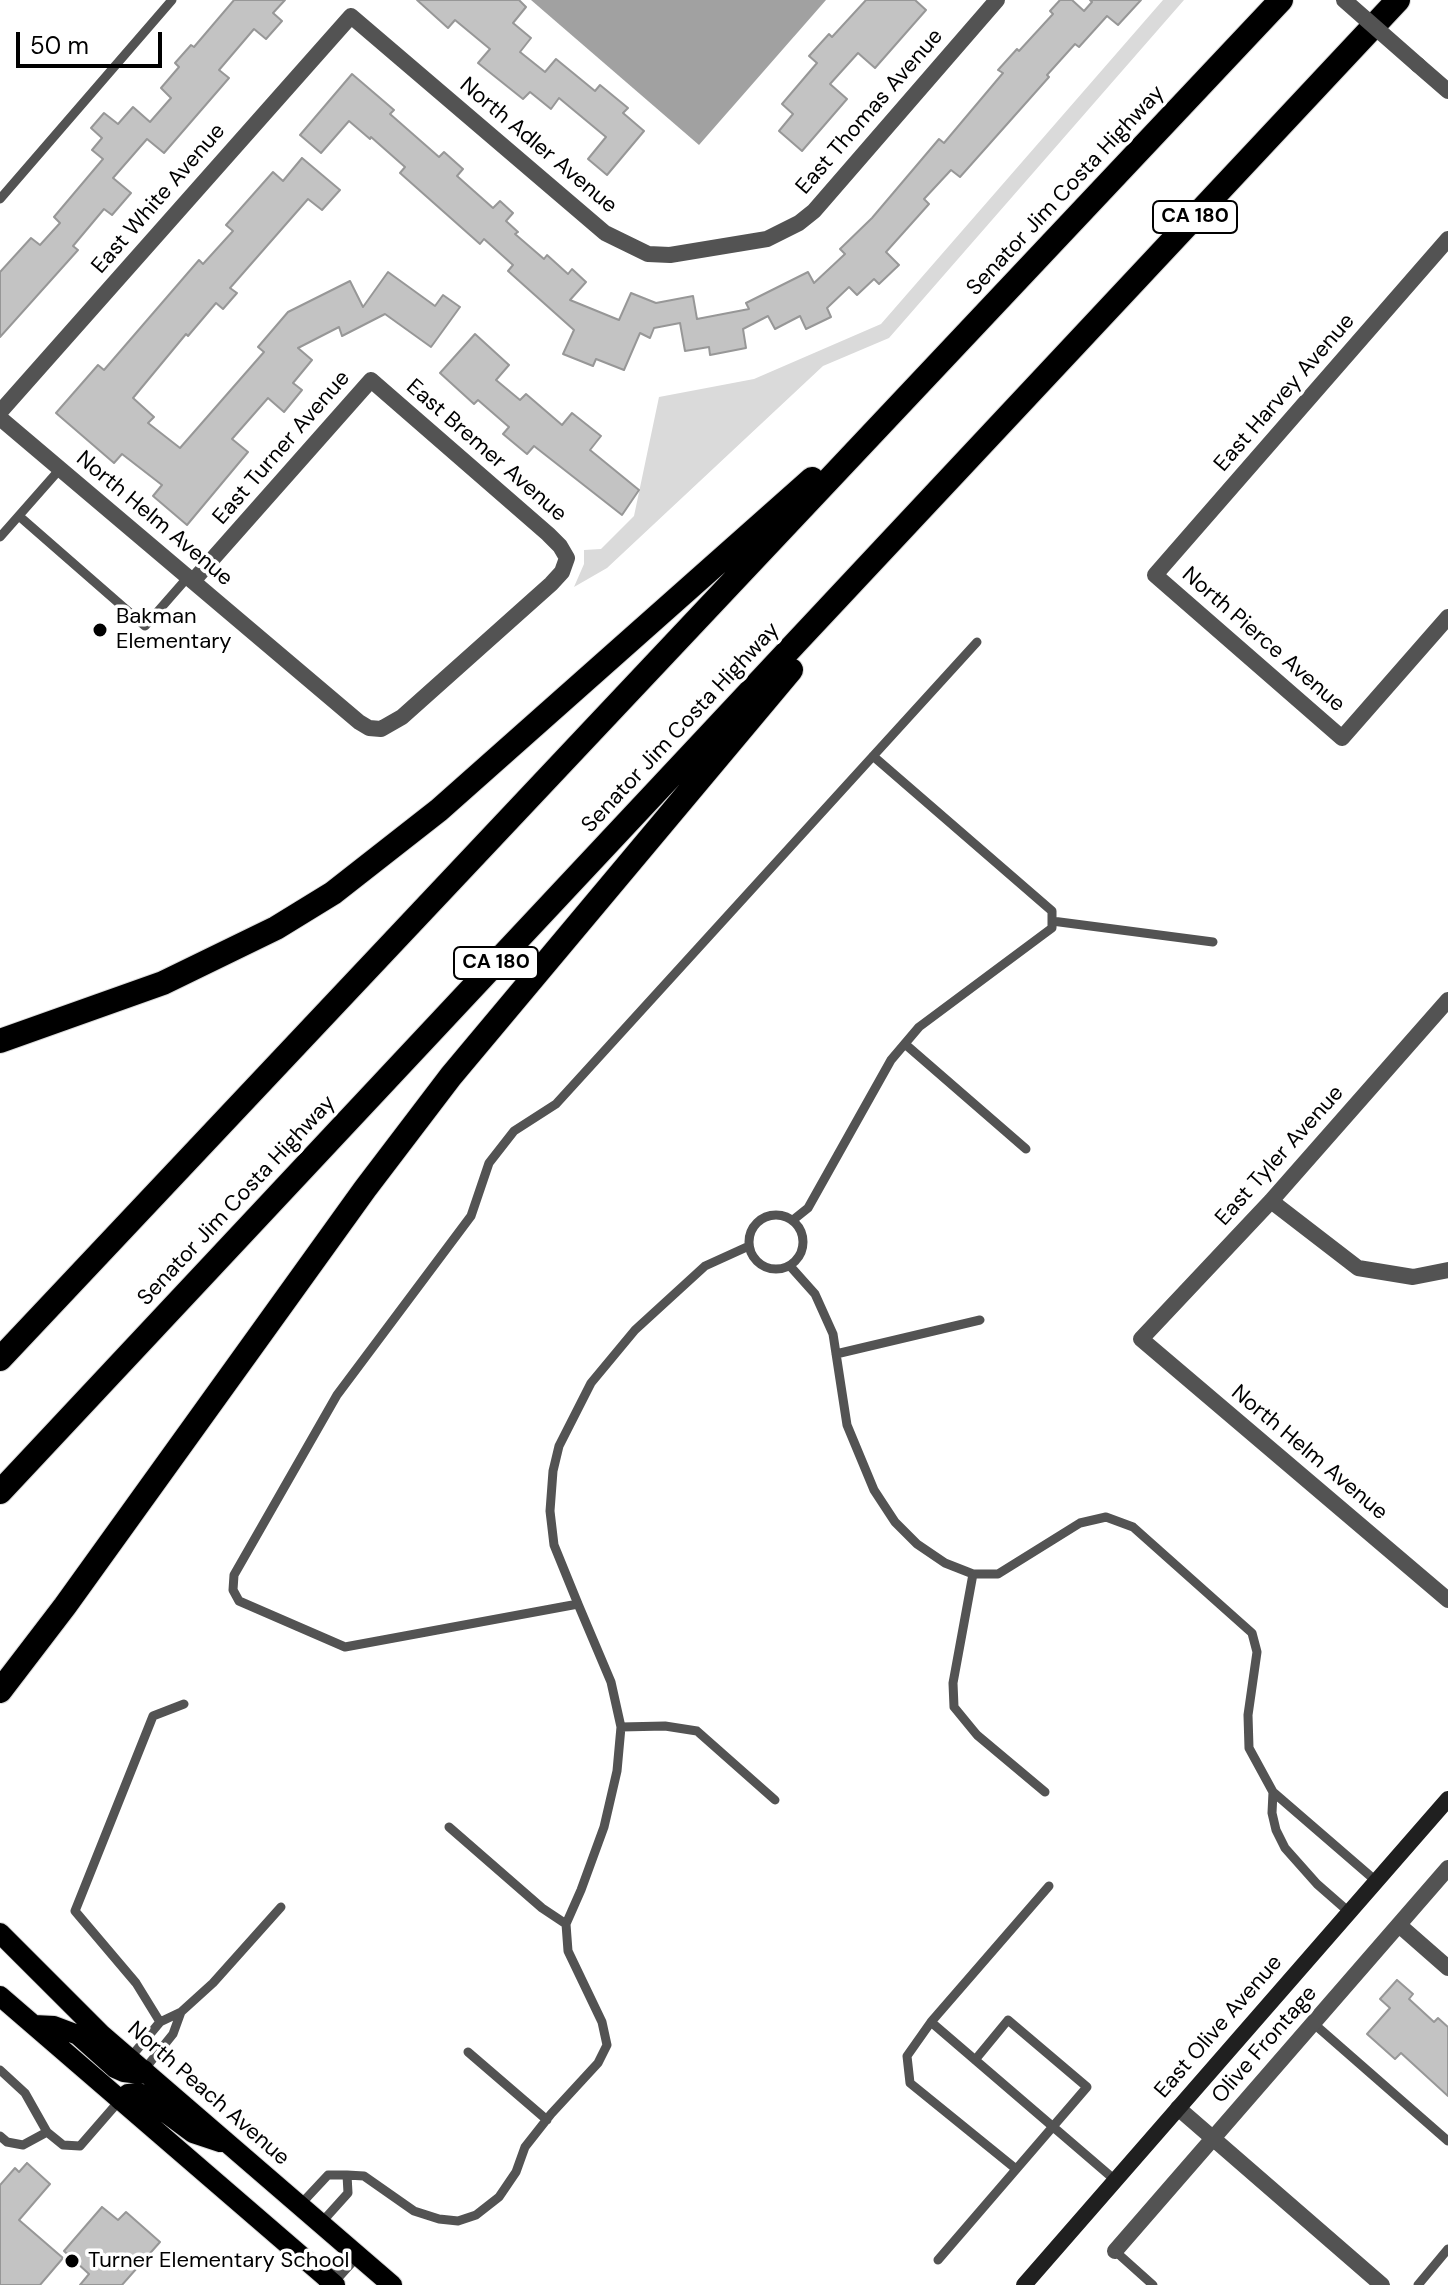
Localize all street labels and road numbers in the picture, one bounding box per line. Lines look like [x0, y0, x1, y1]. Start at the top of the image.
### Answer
street label: East Thomas Avenue [791, 24, 949, 200]
street label: North Adler Avenue [454, 72, 622, 220]
street label: Senator Jim Costa Highway [962, 80, 1170, 302]
street label: East White Avenue [87, 119, 231, 279]
road number: CA 180 [1153, 201, 1237, 233]
street label: East Harvey Avenue [1209, 309, 1361, 477]
street label: East Turner Avenue [208, 366, 356, 530]
street label: East Bremer Avenue [400, 374, 572, 528]
street label: North Helm Avenue [70, 446, 238, 592]
street label: North Pierce Avenue [1176, 562, 1350, 718]
street label: Senator Jim Costa Highway [577, 617, 785, 839]
road number: CA 180 [454, 947, 538, 979]
street label: East Tyler Avenue [1210, 1081, 1350, 1231]
street label: Senator Jim Costa Highway [133, 1090, 341, 1312]
street label: North Helm Avenue [1225, 1380, 1393, 1526]
street label: East Olive Avenue [1150, 1950, 1288, 2104]
street label: Olive Frontage [1207, 1981, 1323, 2109]
street label: North Peach Avenue [122, 2016, 294, 2172]

